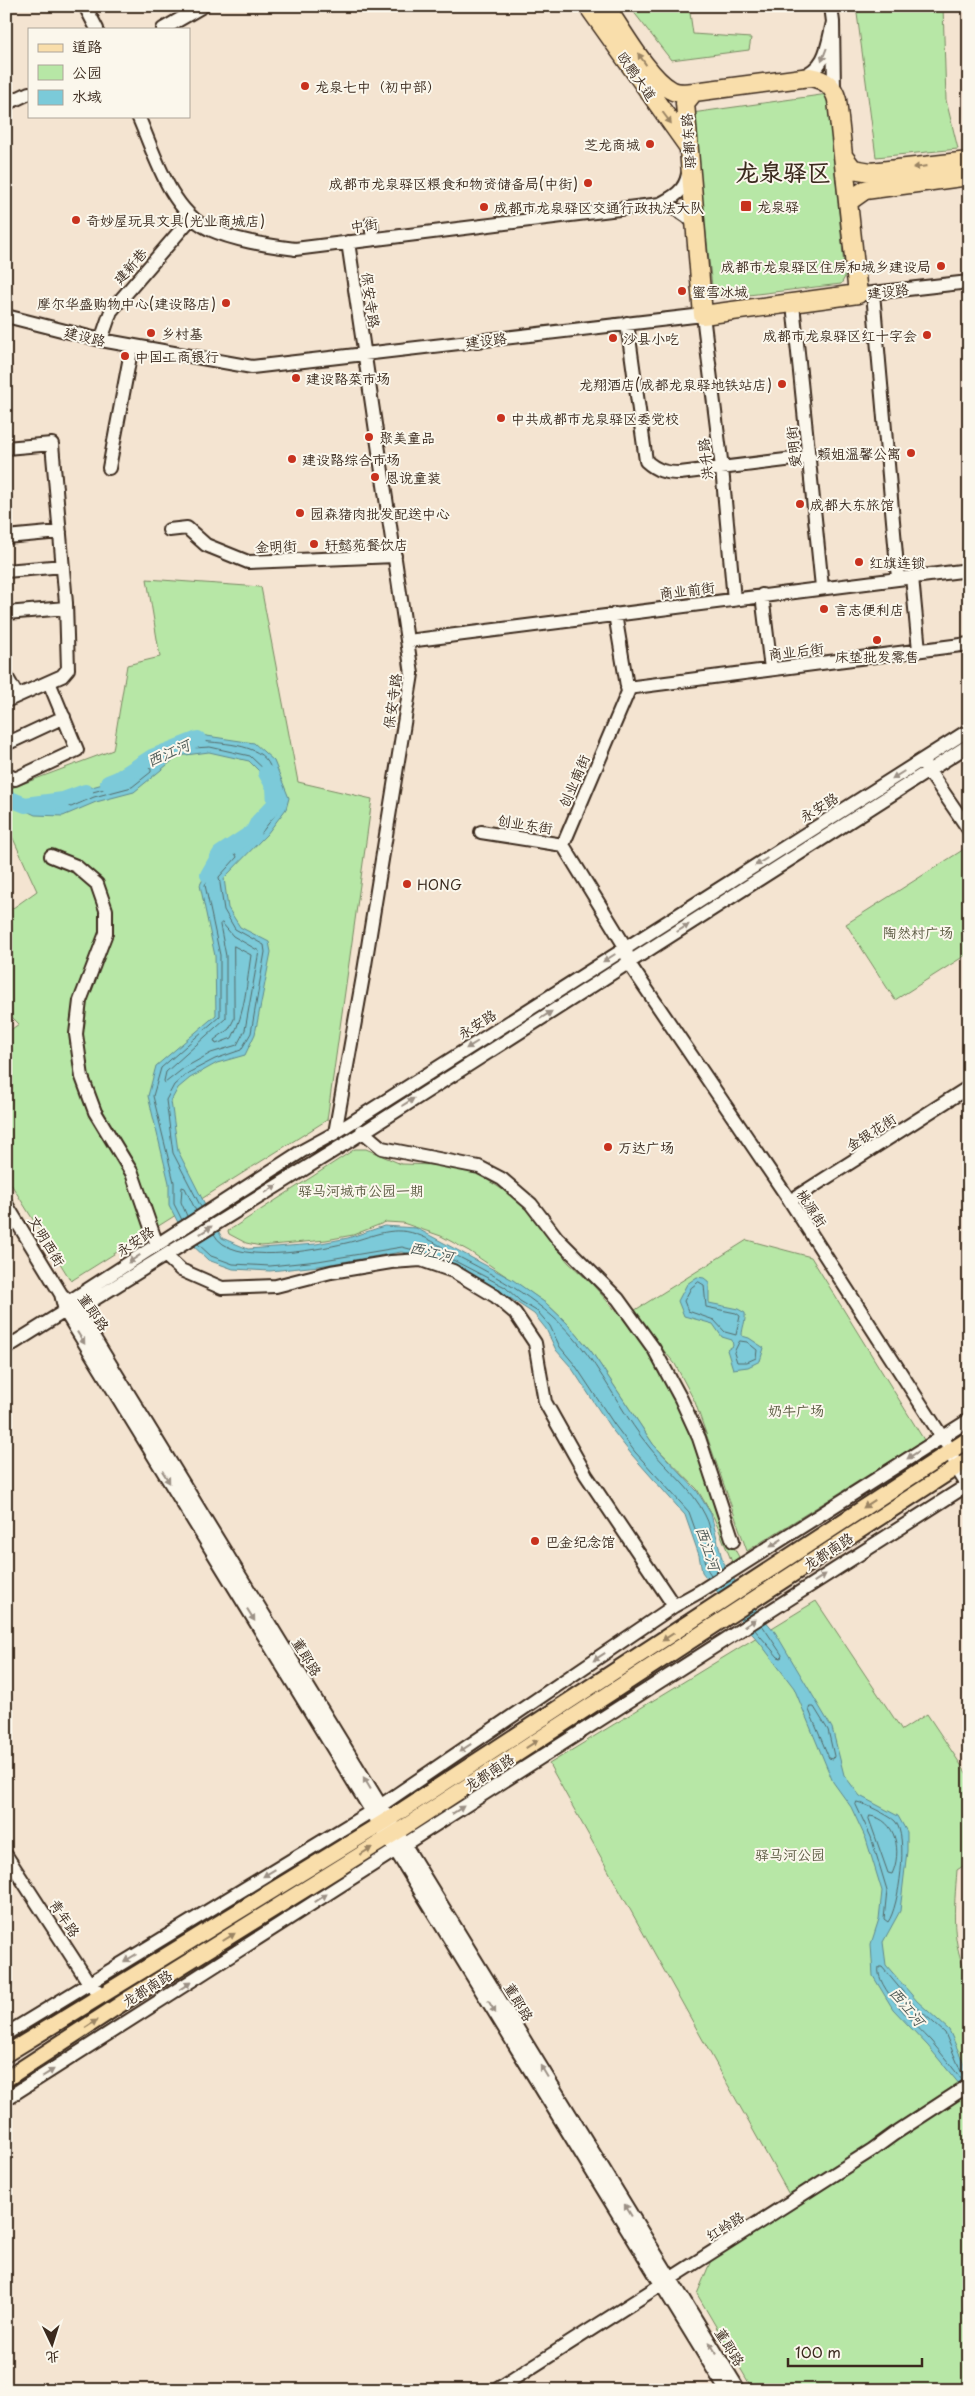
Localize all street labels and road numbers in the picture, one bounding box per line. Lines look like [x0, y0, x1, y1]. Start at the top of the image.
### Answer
street label: 欧鹏大道 [612, 47, 662, 105]
street label: 驿都东路 [676, 112, 700, 170]
street label: 中街 [349, 213, 379, 237]
street label: 建新巷 [108, 243, 152, 289]
street label: 保安寺路 [357, 271, 385, 329]
street label: 建设路 [866, 278, 910, 304]
street label: 建设路 [62, 321, 108, 351]
street label: 建设路 [464, 327, 508, 353]
street label: 爱明街 [780, 425, 806, 469]
street label: 洪升路 [692, 437, 718, 481]
street label: 金明街 [254, 534, 298, 558]
street label: 商业前街 [658, 576, 716, 604]
street label: 商业后街 [767, 637, 825, 665]
street label: 保安寺路 [378, 672, 406, 730]
street label: 创业南街 [553, 751, 595, 811]
street label: 永安路 [796, 787, 842, 827]
street label: 创业东街 [496, 809, 554, 839]
street label: 永安路 [454, 1004, 500, 1044]
street label: 金银花街 [842, 1108, 900, 1156]
street label: 桃源街 [792, 1185, 832, 1231]
street label: 文明西街 [24, 1212, 70, 1270]
street label: 永安路 [112, 1221, 158, 1261]
street label: 董郞路 [73, 1289, 115, 1335]
street label: 龙都南路 [799, 1527, 857, 1575]
street label: 董郞路 [287, 1634, 327, 1680]
street label: 龙都南路 [460, 1748, 518, 1796]
street label: 青年路 [45, 1895, 85, 1941]
street label: 龙都南路 [118, 1964, 176, 2012]
street label: 董郞路 [499, 1979, 539, 2025]
street label: 红岭路 [702, 2206, 748, 2246]
street label: 董郞路 [710, 2324, 750, 2370]

